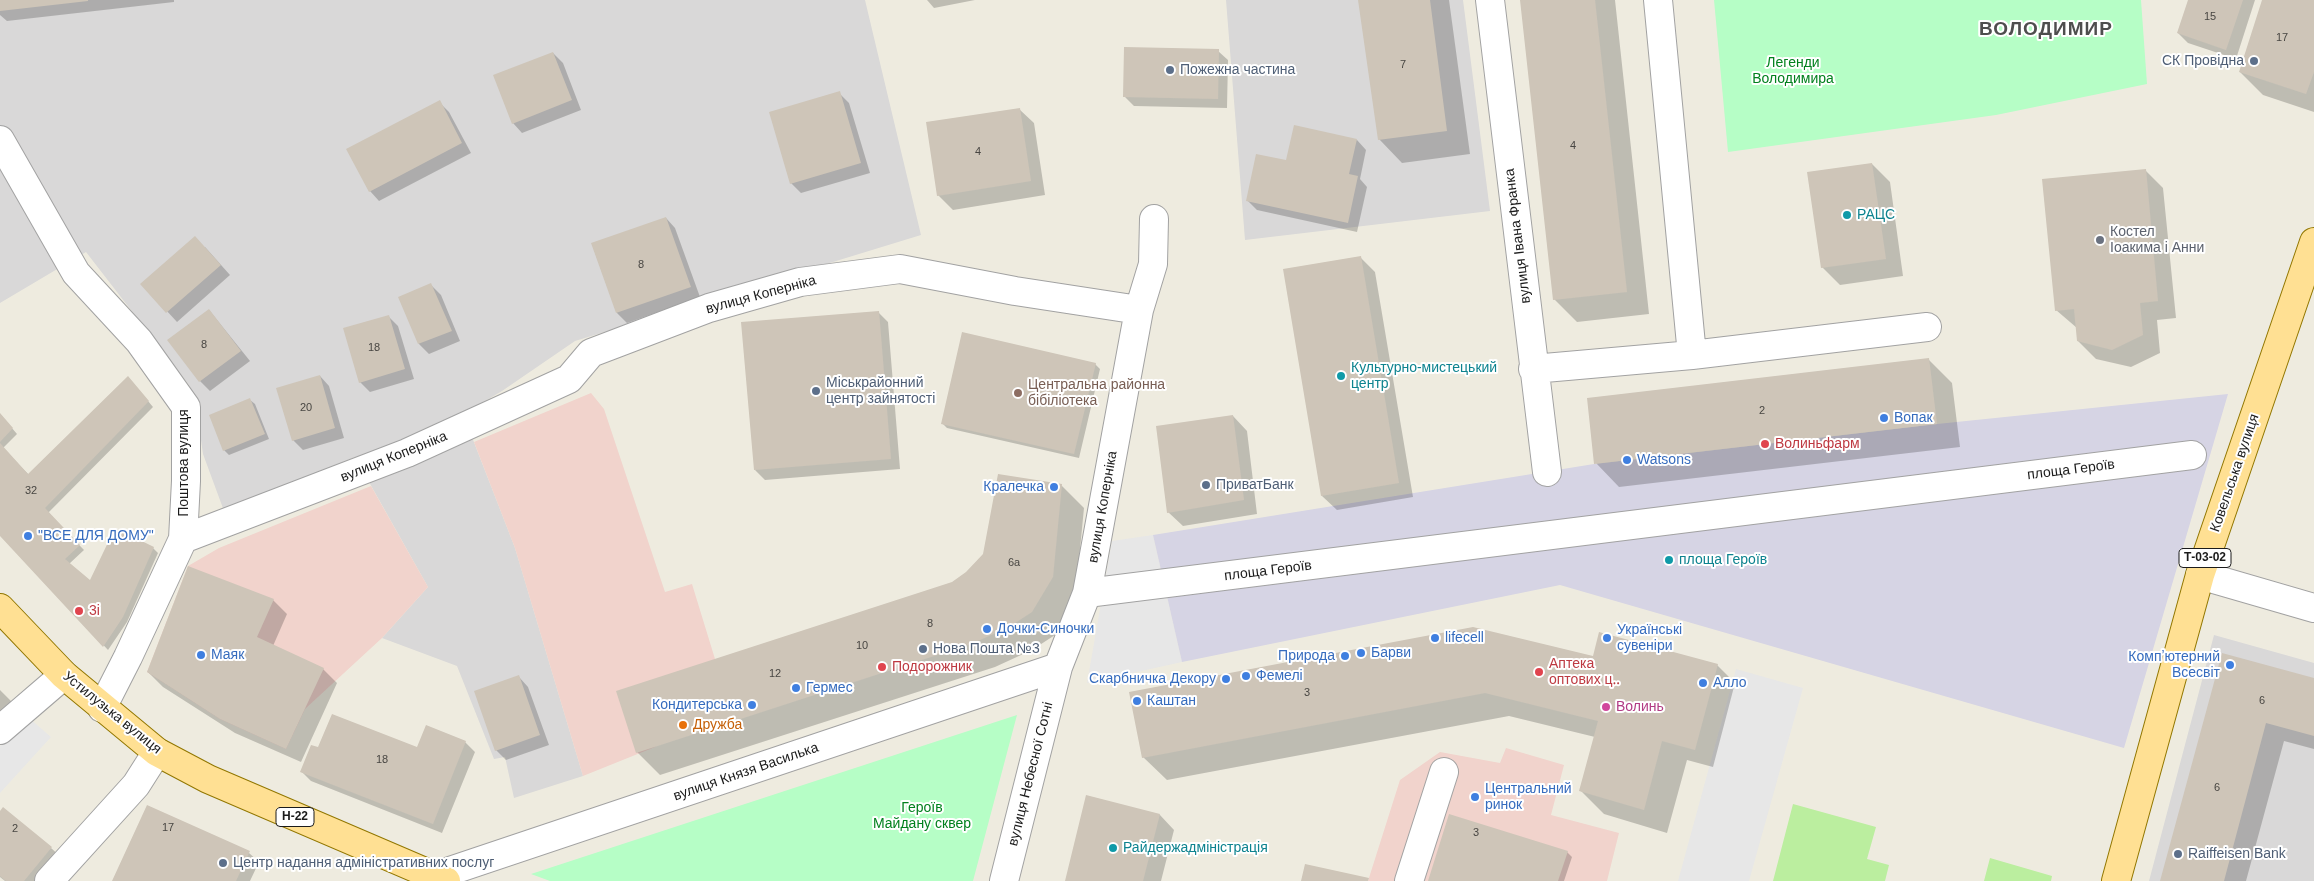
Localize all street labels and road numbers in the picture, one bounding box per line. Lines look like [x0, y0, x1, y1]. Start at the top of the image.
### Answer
street label: вулиця Івана Франка [1501, 168, 1535, 304]
street label: вулиця Коперніка [704, 272, 818, 318]
street label: Поштова вулиця [176, 409, 192, 517]
street label: Ковельська вулиця [2207, 412, 2263, 534]
street label: вулиця Коперніка [338, 428, 450, 486]
street label: вулиця Коперніка [1085, 450, 1121, 564]
street label: площа Героїв [2026, 456, 2116, 484]
road number: Т-03-02 [2179, 548, 2231, 568]
street label: площа Героїв [1223, 557, 1313, 585]
street label: Устилузька вулиця [59, 668, 165, 758]
street label: вулиця Небесної Сотні [1005, 700, 1057, 848]
street label: вулиця Князя Василька [671, 739, 821, 805]
road number: Н-22 [276, 808, 314, 826]

